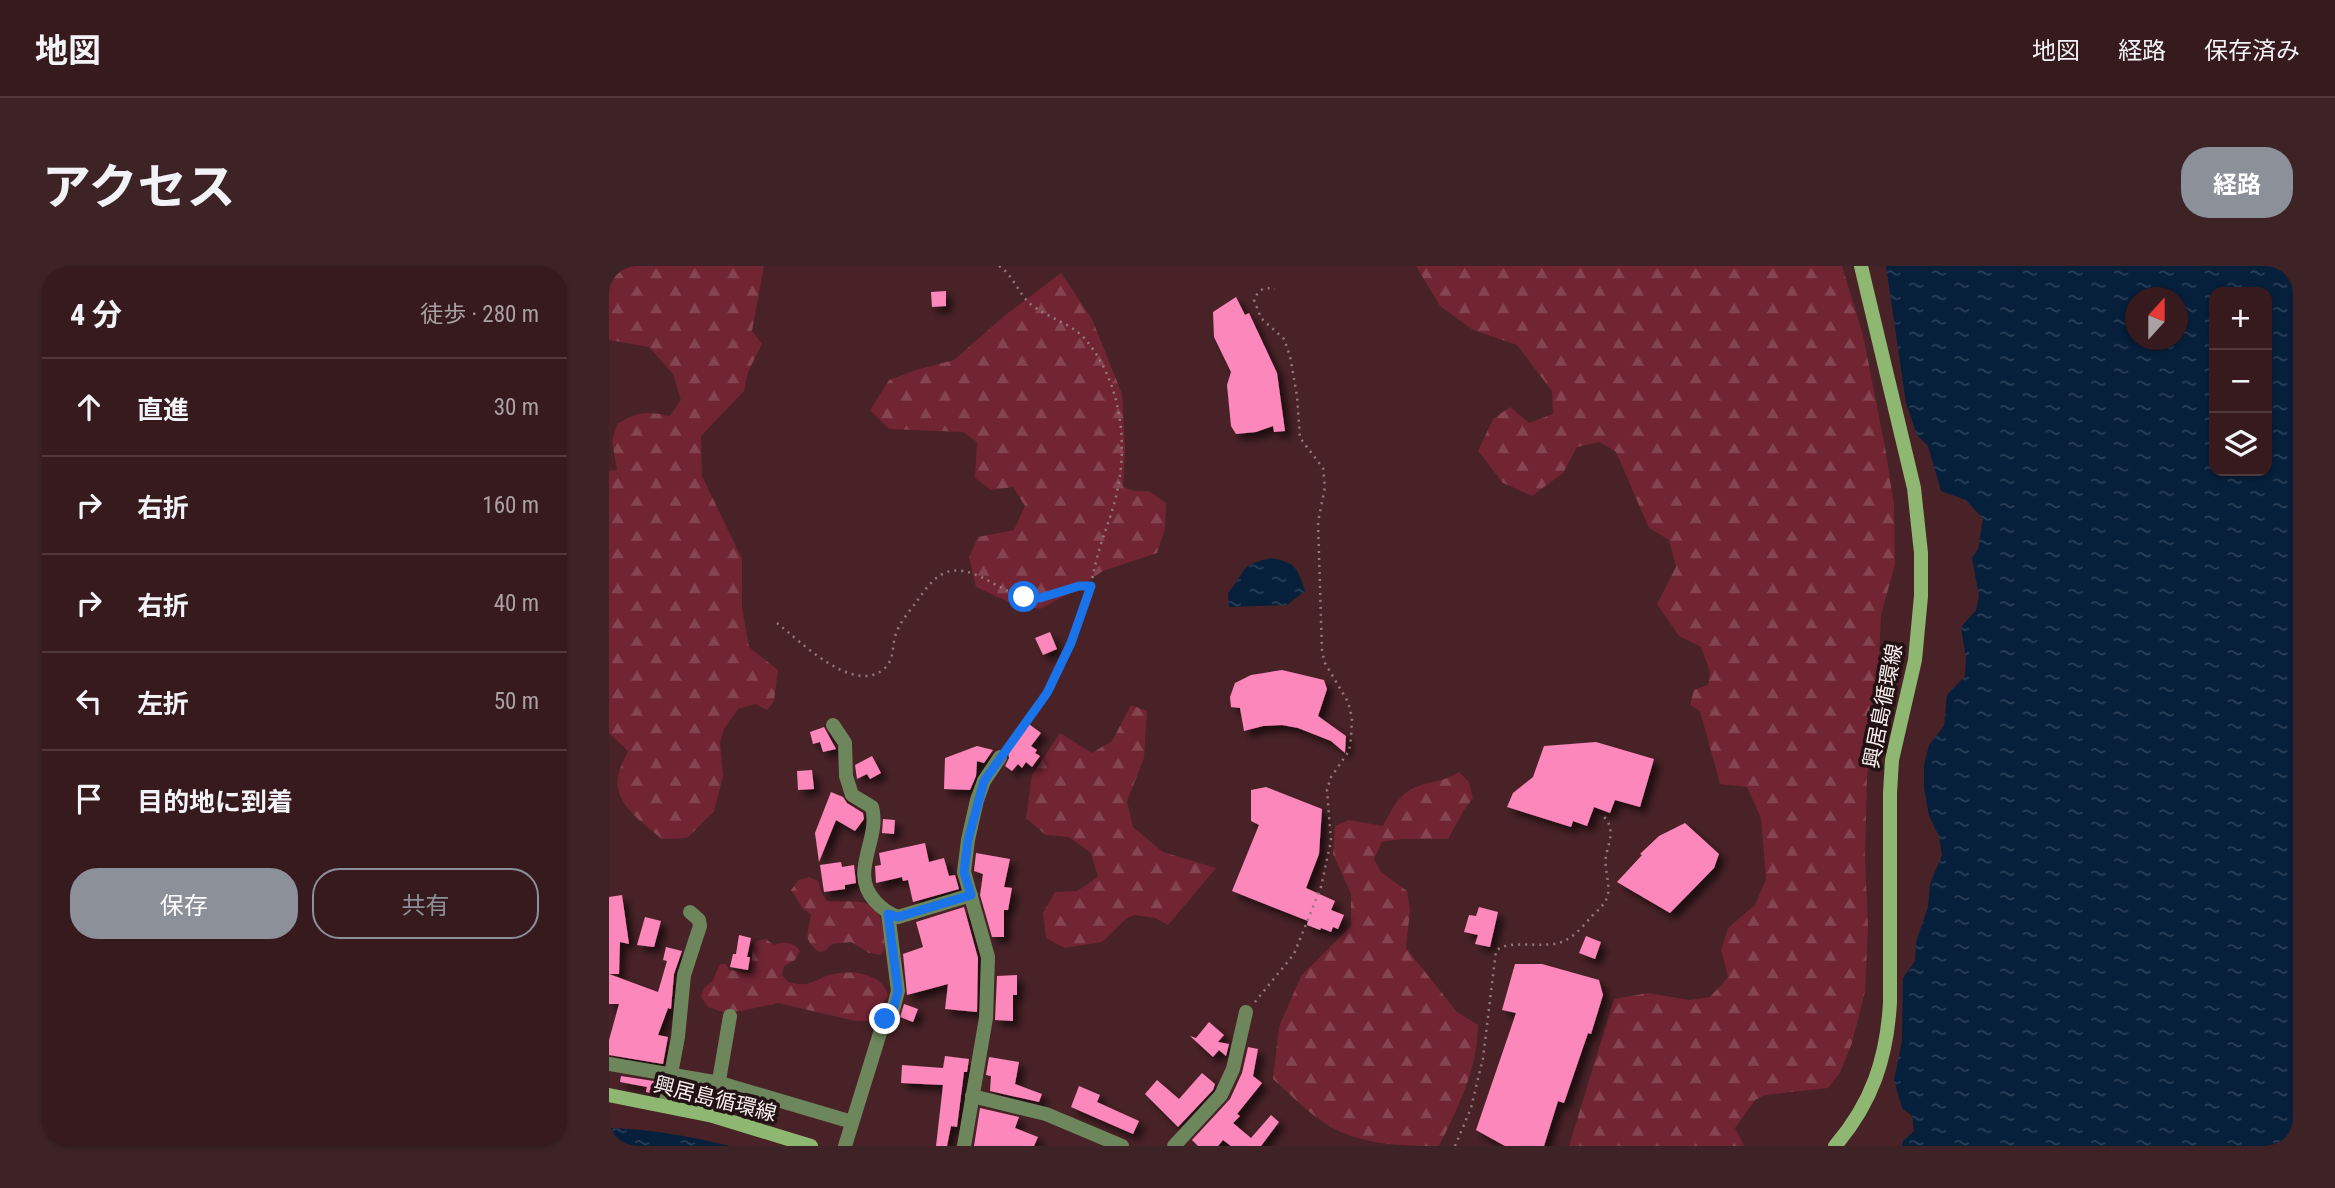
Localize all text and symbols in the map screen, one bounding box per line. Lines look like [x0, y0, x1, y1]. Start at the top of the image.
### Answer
text: 地図 [35, 31, 101, 70]
text: 地図 [2032, 37, 2080, 65]
text: 経路 [2118, 37, 2166, 65]
text: 保存済み [2204, 37, 2300, 65]
button: 経路 [2181, 147, 2293, 218]
text: アクセス [42, 159, 236, 216]
north arrow [2125, 287, 2188, 350]
map controls [2209, 287, 2272, 476]
button: + [2209, 287, 2272, 350]
text: 4 分 [70, 297, 122, 332]
text: 徒歩 · 280 m [420, 301, 539, 328]
button: − [2209, 350, 2272, 413]
icon: ahead [70, 388, 108, 426]
text: 30 m [494, 394, 539, 421]
text: 直進 [137, 395, 189, 425]
button: layers [2209, 413, 2272, 476]
icon: right [70, 486, 108, 524]
text: 160 m [482, 492, 539, 519]
text: 右折 [137, 493, 189, 523]
route start [1008, 581, 1039, 612]
icon: right [70, 584, 108, 622]
text: 40 m [494, 590, 539, 617]
text: 右折 [137, 591, 189, 621]
street label: 興居島循環線 [1859, 642, 1907, 770]
icon: left [70, 682, 108, 720]
text: 50 m [494, 688, 539, 715]
text: 左折 [137, 689, 189, 719]
icon: arrive [70, 780, 108, 818]
text: 目的地に到着 [137, 787, 293, 817]
button: 保存 [70, 868, 298, 939]
button: 共有 [312, 868, 539, 939]
route end [869, 1003, 900, 1034]
street label: 興居島循環線 [651, 1072, 779, 1126]

